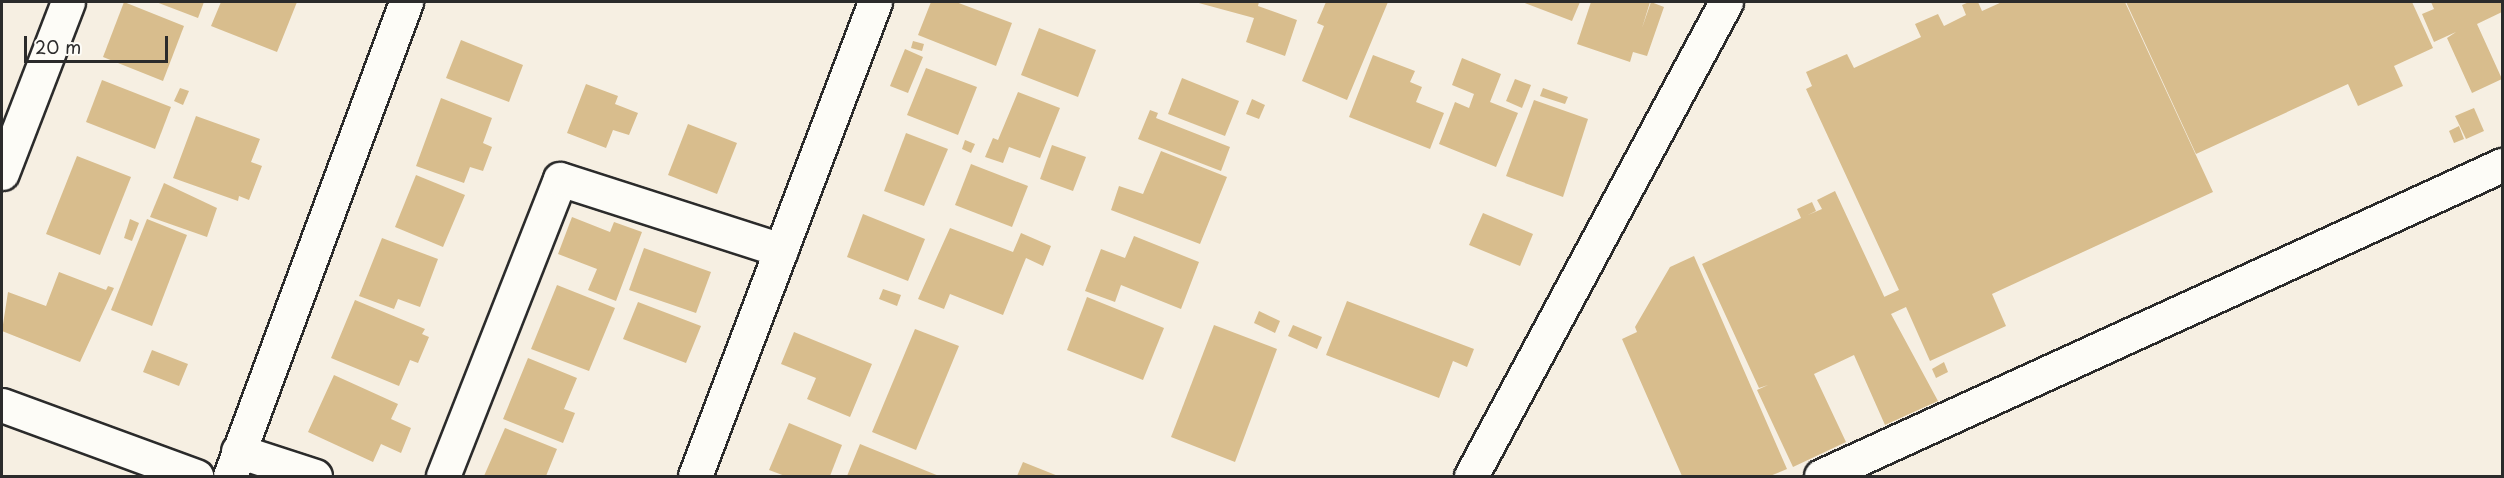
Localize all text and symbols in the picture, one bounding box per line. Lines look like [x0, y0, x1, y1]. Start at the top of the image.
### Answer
scale bar [27, 24, 171, 62]
text: 20 m [35, 33, 81, 60]

